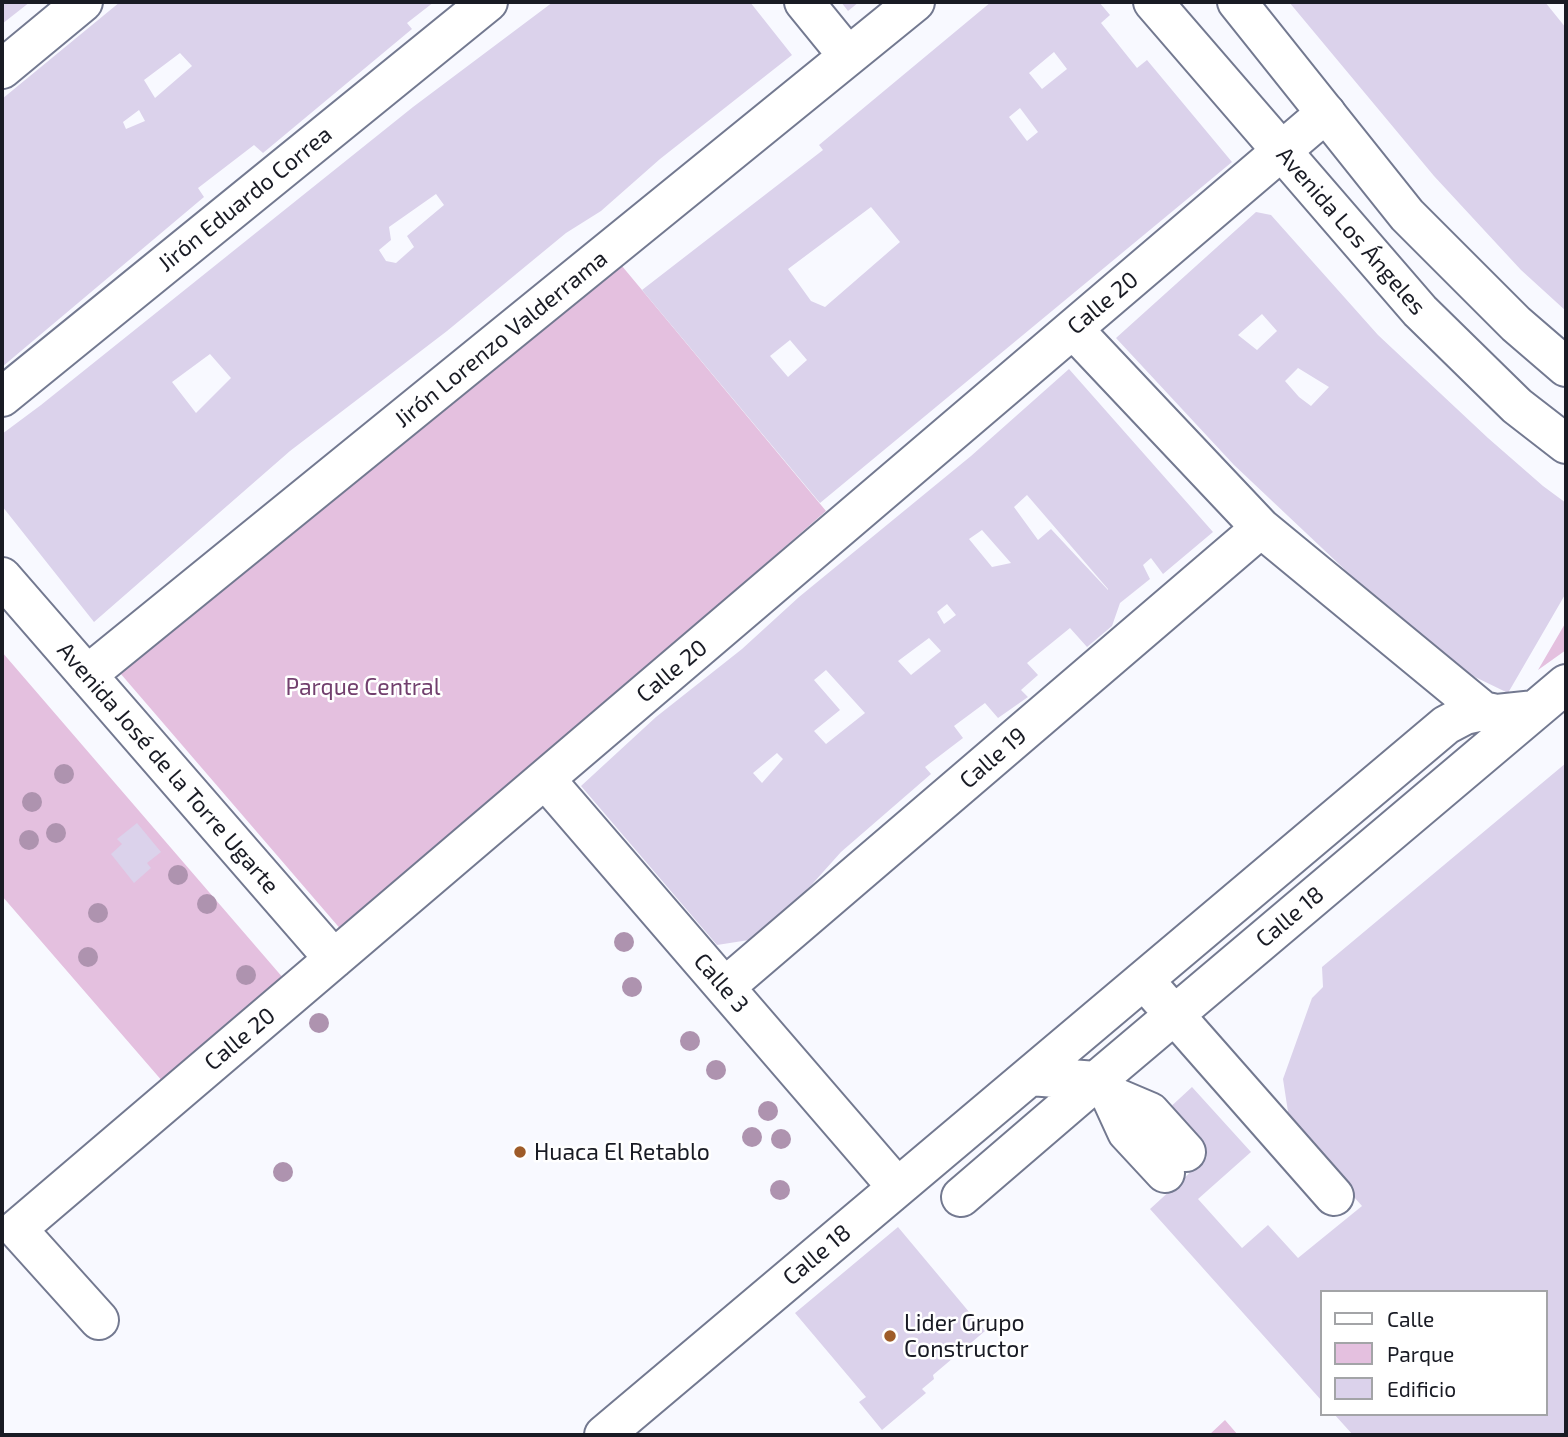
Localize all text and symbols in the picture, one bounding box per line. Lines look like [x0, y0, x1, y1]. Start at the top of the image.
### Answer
street label: Jirón Eduardo Correa [153, 120, 337, 278]
street label: Avenida Los Ángeles [1271, 141, 1431, 321]
street label: Jirón Lorenzo Valderrama [389, 245, 613, 433]
street label: Calle 20 [1062, 266, 1144, 340]
street label: Calle 20 [631, 634, 713, 708]
street label: Avenida José de la Torre Ugarte [51, 637, 285, 899]
park label: Parque Central [285, 673, 441, 701]
street label: Calle 19 [954, 722, 1032, 794]
street label: Calle 18 [1250, 881, 1330, 953]
street label: Calle 3 [688, 948, 754, 1018]
street label: Calle 20 [199, 1002, 281, 1076]
place label: Huaca El Retablo [534, 1138, 710, 1166]
marker: Huaca El Retablo [512, 1144, 528, 1160]
street label: Calle 18 [777, 1219, 857, 1291]
legend [1320, 1290, 1547, 1416]
text: Calle [1387, 1306, 1434, 1331]
place label: Lider Grupo Constructor [904, 1309, 1029, 1363]
marker: Lider Grupo Constructor [882, 1328, 898, 1344]
text: Parque [1387, 1341, 1454, 1366]
text: Edificio [1387, 1376, 1456, 1401]

